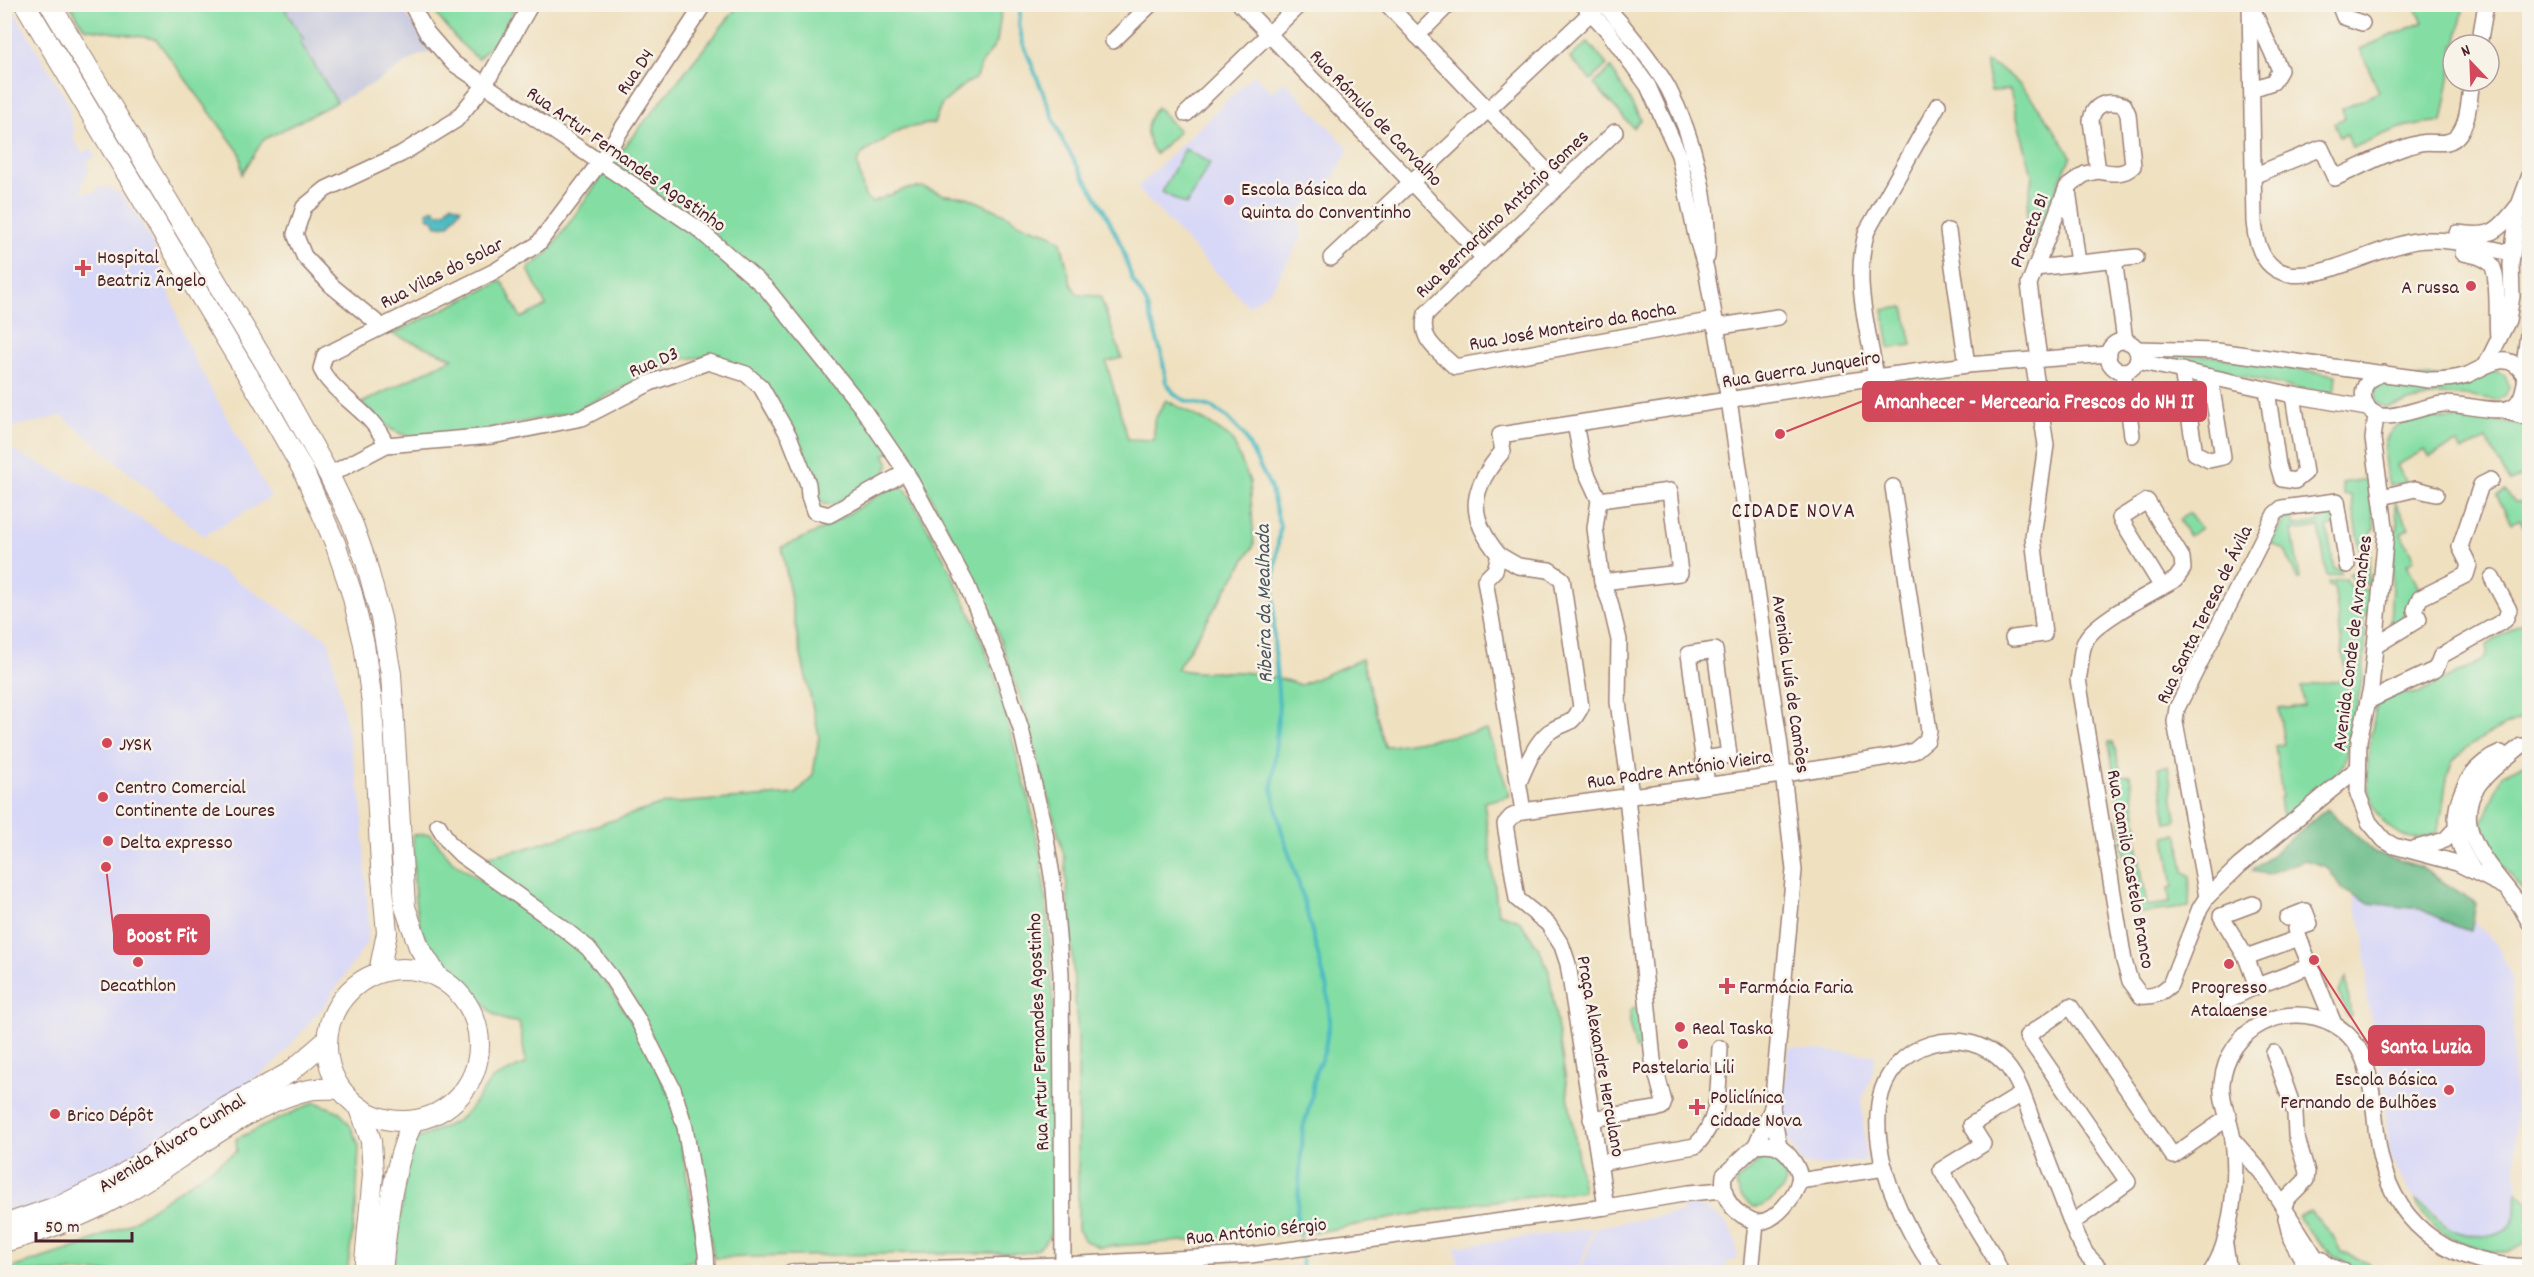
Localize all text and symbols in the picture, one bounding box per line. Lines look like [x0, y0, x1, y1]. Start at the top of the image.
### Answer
north arrow [2441, 33, 2501, 93]
text: N [2458, 39, 2474, 64]
street label: Rua D4 [611, 44, 662, 102]
street label: Rua Rómulo de Carvalho [1302, 44, 1448, 194]
street label: Rua Artur Fernandes Agostinho [520, 81, 731, 240]
street label: Rua Bernardino António Gomes [1410, 124, 1596, 306]
place label: Escola Básica da Quinta do Conventinho [1241, 177, 1411, 228]
street label: Praceta B1 [2004, 190, 2058, 272]
marker: Escola Básica da Quinta do Conventinho [1222, 193, 1236, 207]
street label: Rua Vilas do Solar [376, 231, 509, 318]
place label: Hospital Beatriz Ângelo [97, 245, 206, 296]
marker: Hospital Beatriz Ângelo [74, 259, 92, 277]
place label: A russa [2401, 275, 2460, 303]
marker: A russa [2464, 279, 2478, 293]
street label: Rua José Monteiro da Rocha [1467, 296, 1679, 360]
street label: Rua D3 [625, 341, 683, 387]
street label: Rua Guerra Junqueiro [1720, 345, 1883, 397]
callout: Amanhecer - Mercearia Frescos do NH II [1863, 382, 2206, 421]
text: Amanhecer - Mercearia Frescos do NH II [1874, 389, 2194, 419]
district label: CIDADE NOVA [1732, 498, 1856, 528]
street label: Rua Santa Teresa de Ávila [2150, 521, 2261, 709]
water label: Ribeira da Mealhada [1250, 523, 1282, 684]
street label: Avenida Conde de Avranches [2327, 534, 2381, 753]
street label: Avenida Luís de Camões [1763, 594, 1815, 775]
place label: JYSK [119, 732, 152, 760]
marker: JYSK [100, 736, 114, 750]
street label: Rua Padre António Vieira [1585, 744, 1774, 798]
street label: Rua Camilo Castelo Branco [2098, 768, 2160, 971]
place label: Centro Comercial Continente de Loures [115, 775, 275, 826]
marker: Centro Comercial Continente de Loures [96, 790, 110, 804]
place label: Delta expresso [120, 830, 233, 858]
marker: Delta expresso [101, 834, 115, 848]
street label: Rua Artur Fernandes Agostinho [1022, 912, 1058, 1151]
callout: Boost Fit [114, 915, 209, 954]
text: Boost Fit [126, 923, 198, 953]
street label: Praça Alexandre Herculano [1568, 954, 1631, 1159]
marker: Decathlon [131, 955, 145, 969]
marker: Progresso Atalaense [2222, 957, 2236, 971]
place label: Decathlon [100, 973, 176, 1001]
place label: Farmácia Faria [1739, 975, 1853, 1003]
place label: Progresso Atalaense [2190, 975, 2268, 1026]
marker: Farmácia Faria [1720, 979, 1734, 993]
place label: Real Taska [1692, 1016, 1773, 1044]
marker: Real Taska [1673, 1020, 1687, 1034]
callout: Santa Luzia [2369, 1026, 2484, 1065]
text: Santa Luzia [2381, 1034, 2472, 1064]
marker: Pastelaria Lili [1676, 1037, 1690, 1051]
place label: Pastelaria Lili [1632, 1055, 1735, 1083]
place label: Escola Básica Fernando de Bulhões [2280, 1067, 2438, 1118]
marker: Escola Básica Fernando de Bulhões [2442, 1083, 2456, 1097]
place label: Policlínica Cidade Nova [1710, 1085, 1802, 1136]
street label: Avenida Álvaro Cunhal [93, 1088, 252, 1201]
marker: Policlínica Cidade Nova [1688, 1098, 1706, 1116]
place label: Brico Dépôt [67, 1103, 154, 1131]
marker: Brico Dépôt [48, 1107, 62, 1121]
scale bar [36, 1205, 132, 1243]
street label: Rua António Sérgio [1185, 1212, 1328, 1254]
text: 50 m [45, 1216, 80, 1241]

